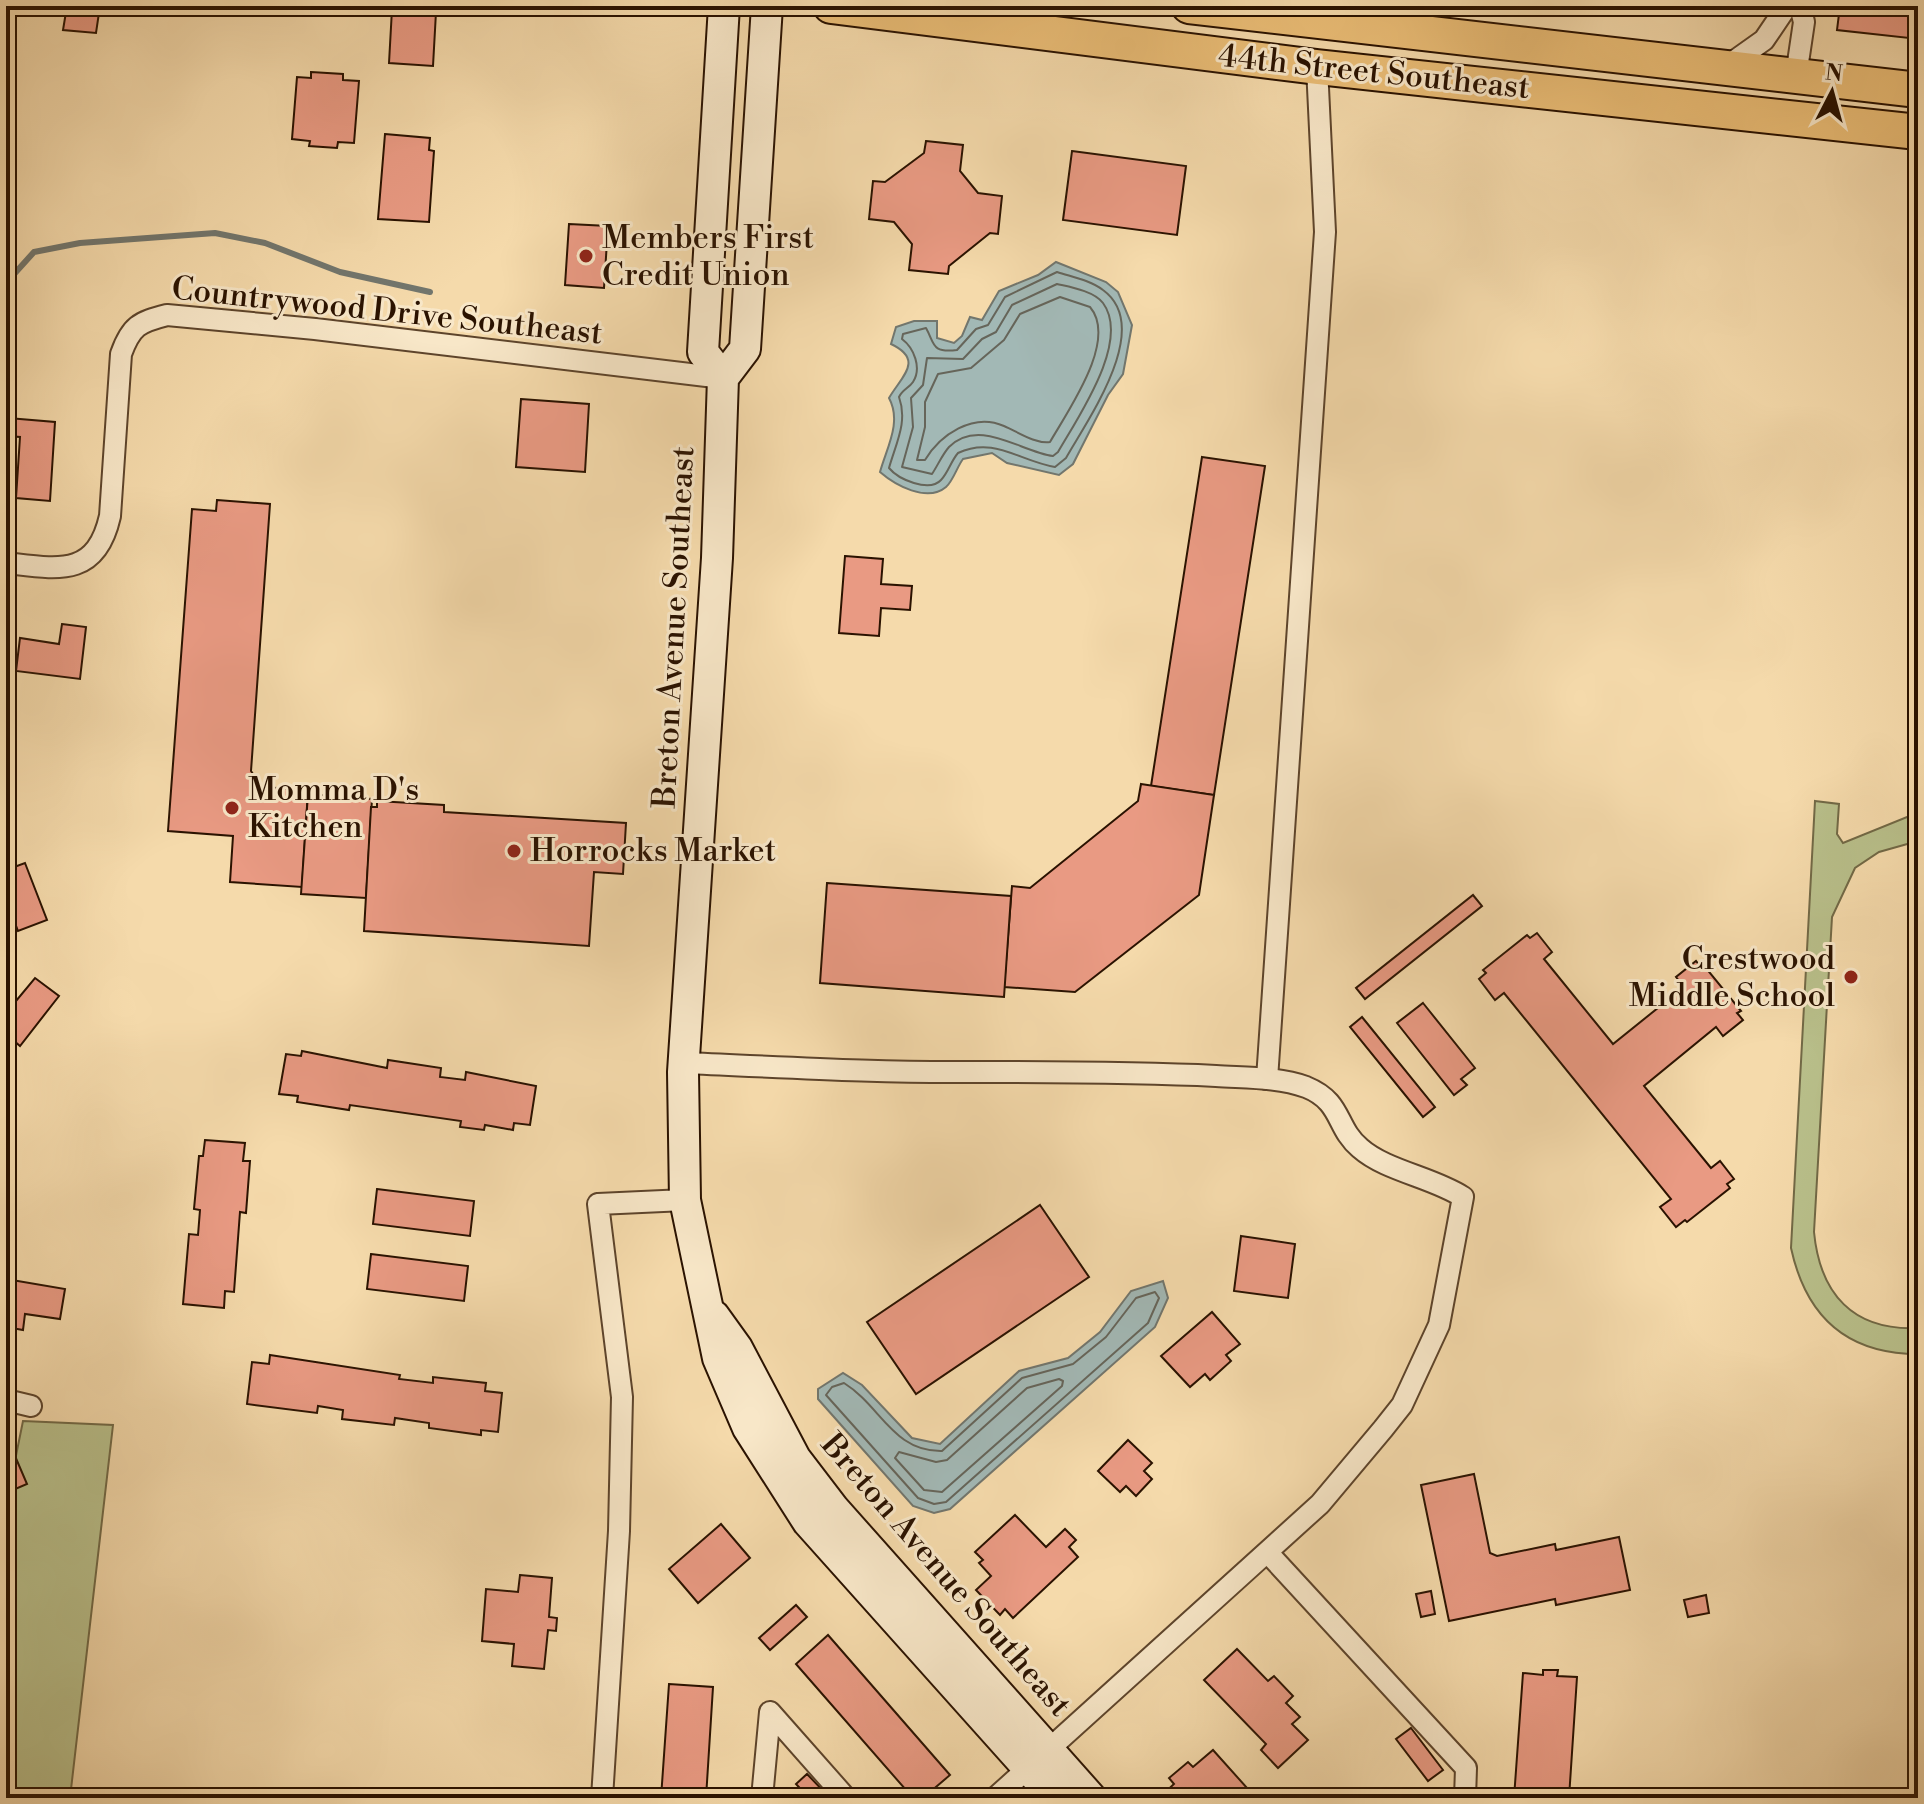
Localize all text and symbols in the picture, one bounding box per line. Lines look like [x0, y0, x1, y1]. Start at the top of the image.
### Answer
street label: 44th Street Southeast [1216, 36, 1532, 108]
north arrow [1792, 52, 1872, 132]
text: N [1824, 59, 1845, 88]
place label: Members First Credit Union [602, 218, 814, 295]
marker: Members First Credit Union [577, 247, 595, 265]
street label: Countrywood Drive Southeast [170, 268, 604, 354]
street label: Breton Avenue Southeast [644, 445, 703, 810]
place label: Momma D's Kitchen [248, 770, 419, 847]
marker: Momma D's Kitchen [223, 799, 241, 817]
place label: Horrocks Market [530, 831, 776, 871]
marker: Horrocks Market [505, 842, 523, 860]
place label: Crestwood Middle School [1629, 939, 1836, 1016]
marker: Crestwood Middle School [1842, 968, 1860, 986]
street label: Breton Avenue Southeast [811, 1424, 1080, 1725]

